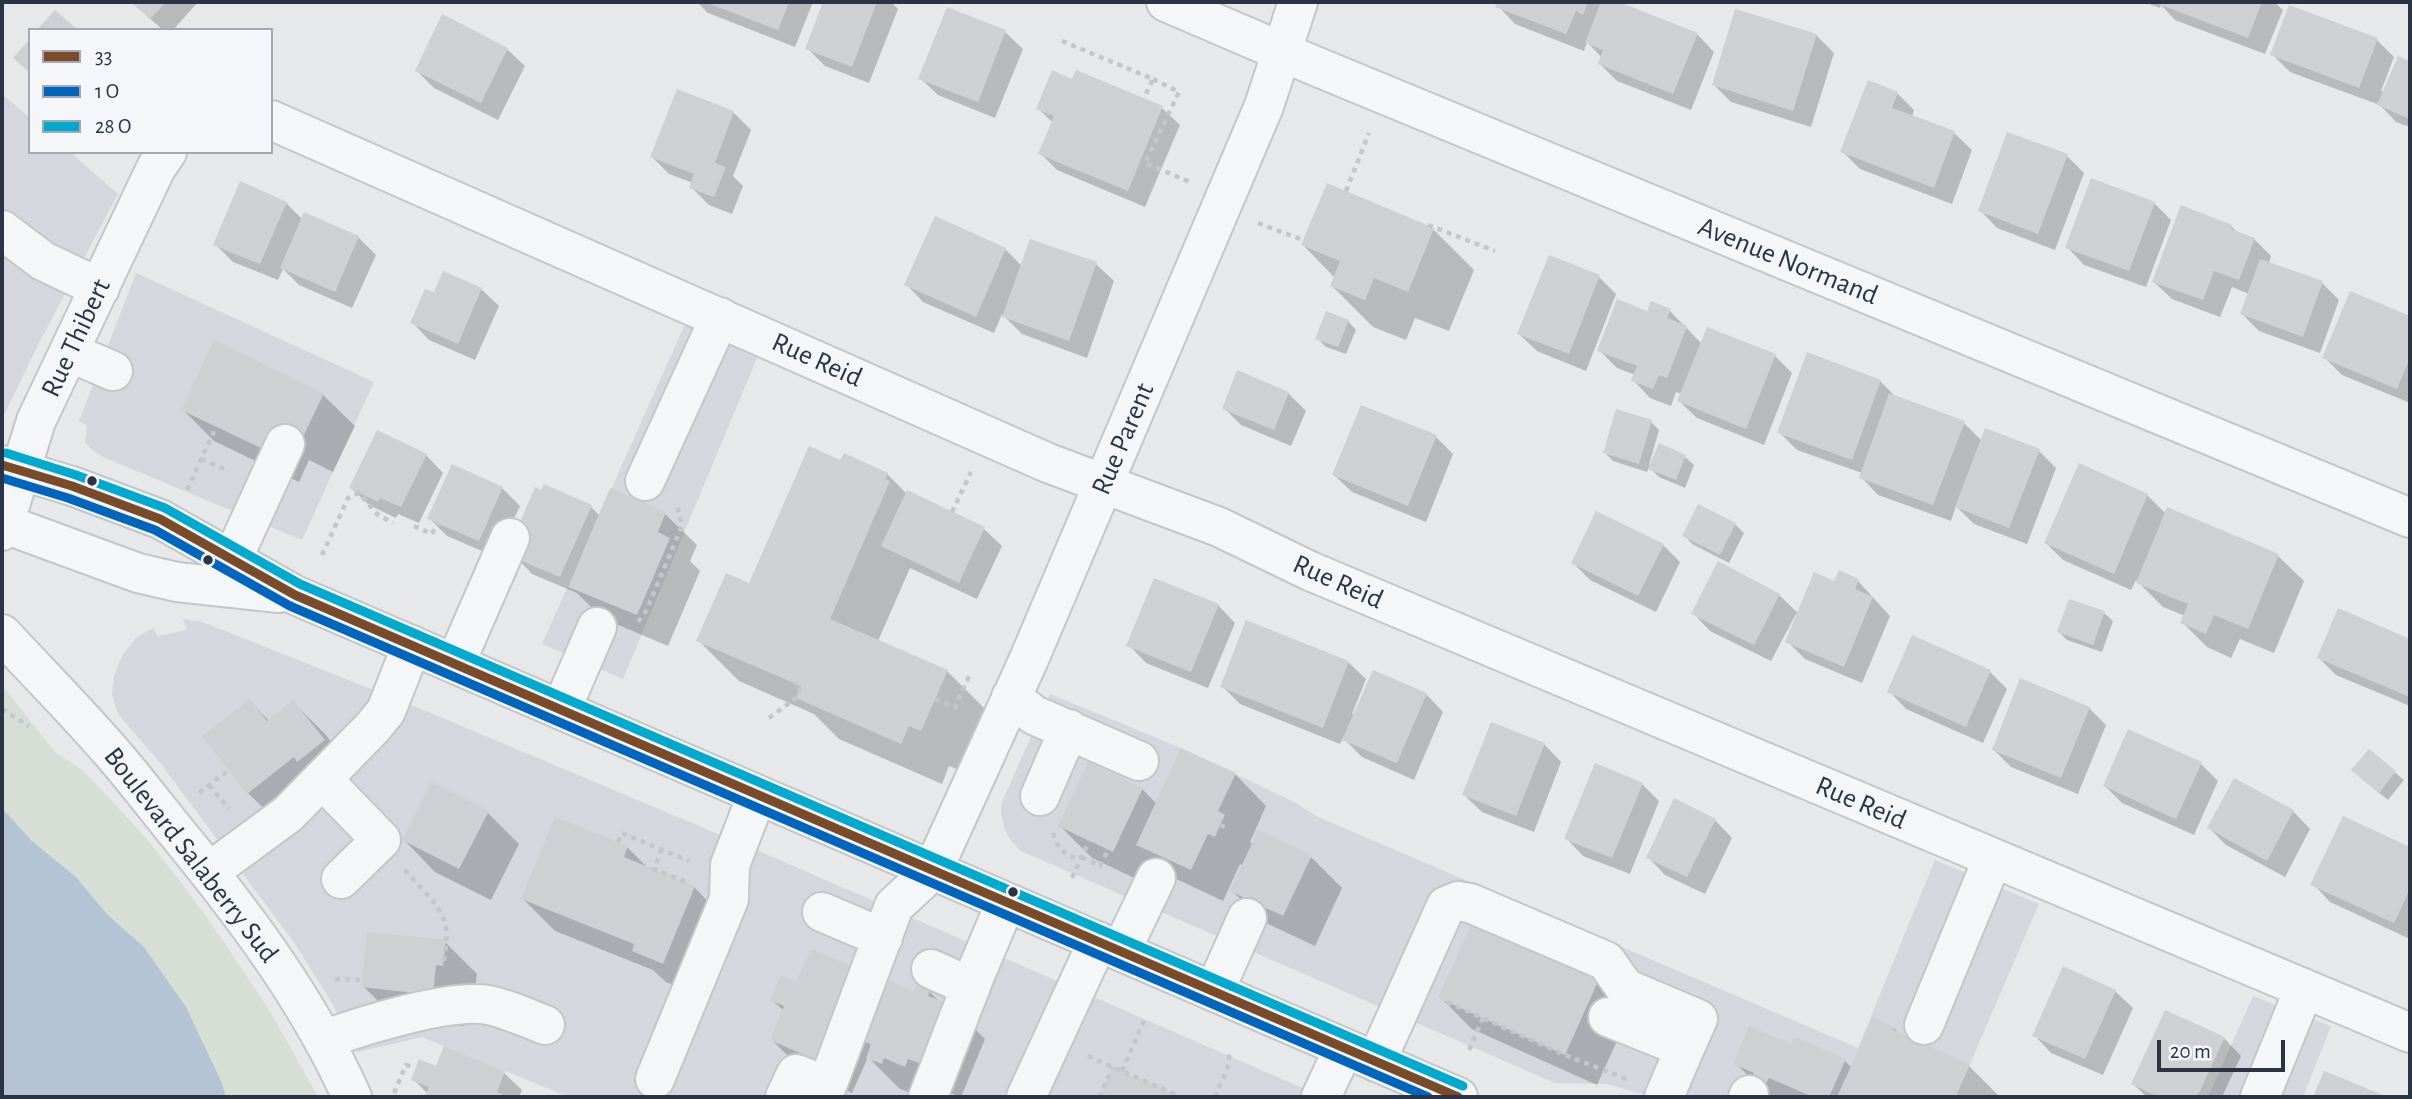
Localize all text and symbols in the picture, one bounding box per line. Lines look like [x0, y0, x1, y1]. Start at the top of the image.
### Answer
legend [28, 28, 273, 154]
text: 33 [95, 46, 112, 67]
text: 1 O [95, 81, 119, 102]
text: 28 O [95, 116, 131, 137]
street label: Avenue Normand [1693, 210, 1883, 312]
street label: Rue Thibert [34, 273, 118, 403]
street label: Rue Reid [767, 325, 867, 395]
street label: Rue Parent [1084, 378, 1162, 500]
unlabelled marker [85, 474, 99, 488]
street label: Rue Reid [1288, 547, 1388, 617]
unlabelled marker [201, 553, 215, 567]
street label: Boulevard Salaberry Sud [96, 740, 286, 970]
street label: Rue Reid [1810, 769, 1912, 837]
unlabelled marker [1006, 885, 1020, 899]
scale bar [2160, 1026, 2288, 1070]
text: 20 m [2170, 1041, 2211, 1062]

